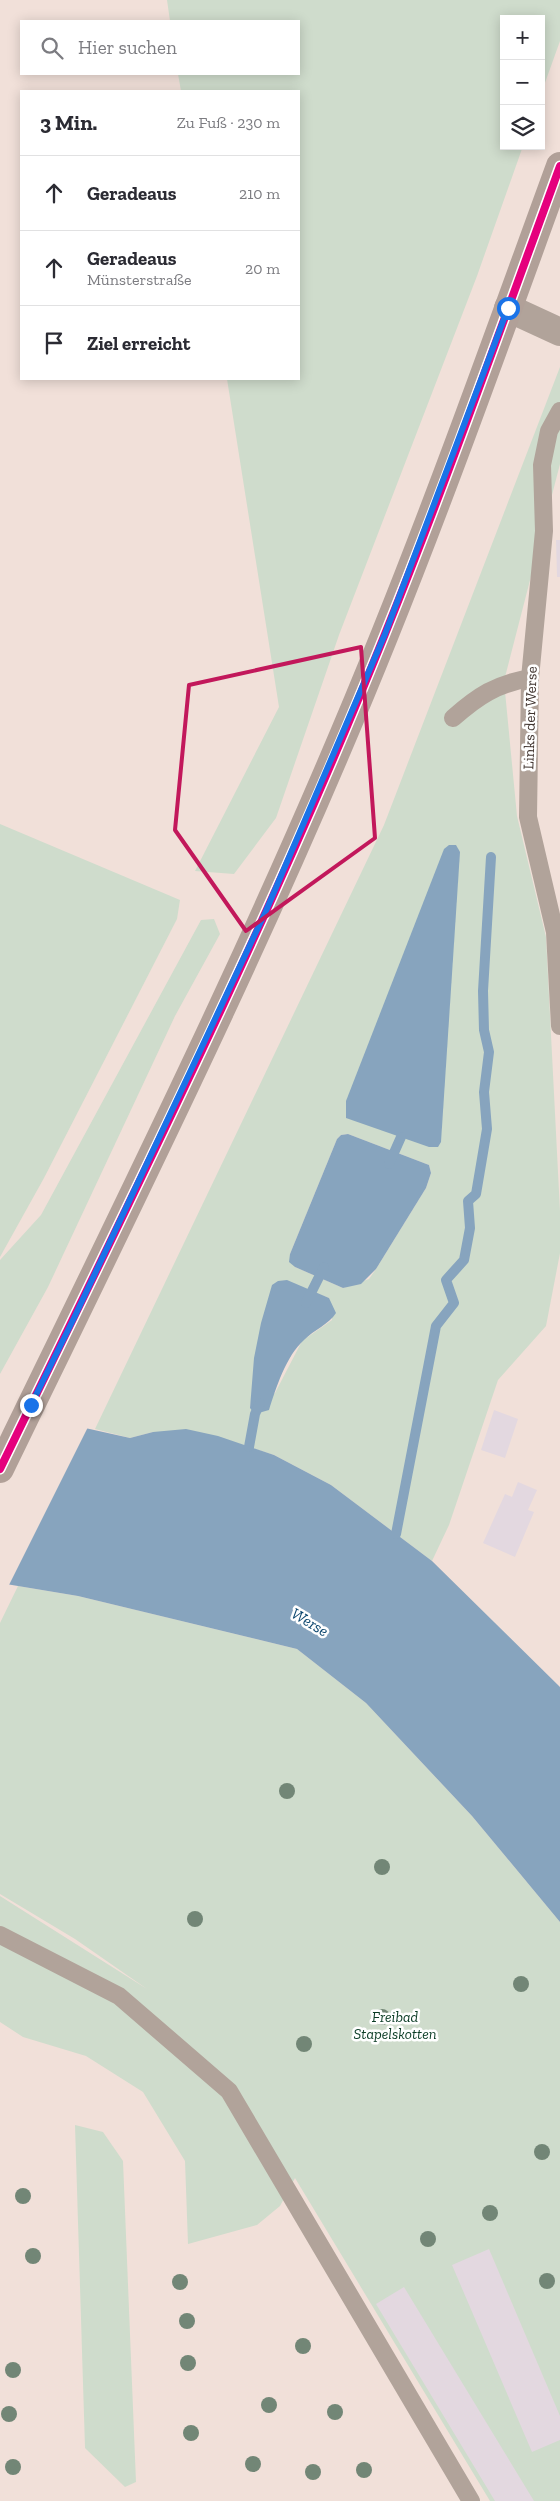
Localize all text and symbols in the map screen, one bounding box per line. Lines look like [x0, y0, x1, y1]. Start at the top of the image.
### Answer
map controls [500, 15, 545, 150]
button: + [500, 15, 545, 60]
search box [20, 20, 300, 75]
icon: search [38, 34, 66, 62]
text: Hier suchen [78, 36, 177, 59]
button: − [500, 60, 545, 105]
button: layers [500, 105, 545, 150]
text: 3 Min. [40, 110, 97, 135]
text: Zu Fuß · 230 m [177, 113, 280, 132]
icon: ahead [40, 179, 68, 207]
text: Geradeaus [87, 182, 177, 205]
text: 210 m [239, 184, 280, 203]
text: Geradeaus [87, 247, 177, 270]
icon: ahead [40, 254, 68, 282]
text: 20 m [245, 259, 280, 278]
text: Münsterstraße [87, 270, 191, 289]
route start [497, 297, 520, 320]
icon: arrive [40, 329, 68, 357]
text: Ziel erreicht [87, 332, 190, 355]
street label: Links der Werse [519, 666, 541, 770]
route end [20, 1394, 43, 1417]
water label: Werse [288, 1604, 332, 1640]
park label: Freibad Stapelskotten [353, 2008, 437, 2043]

